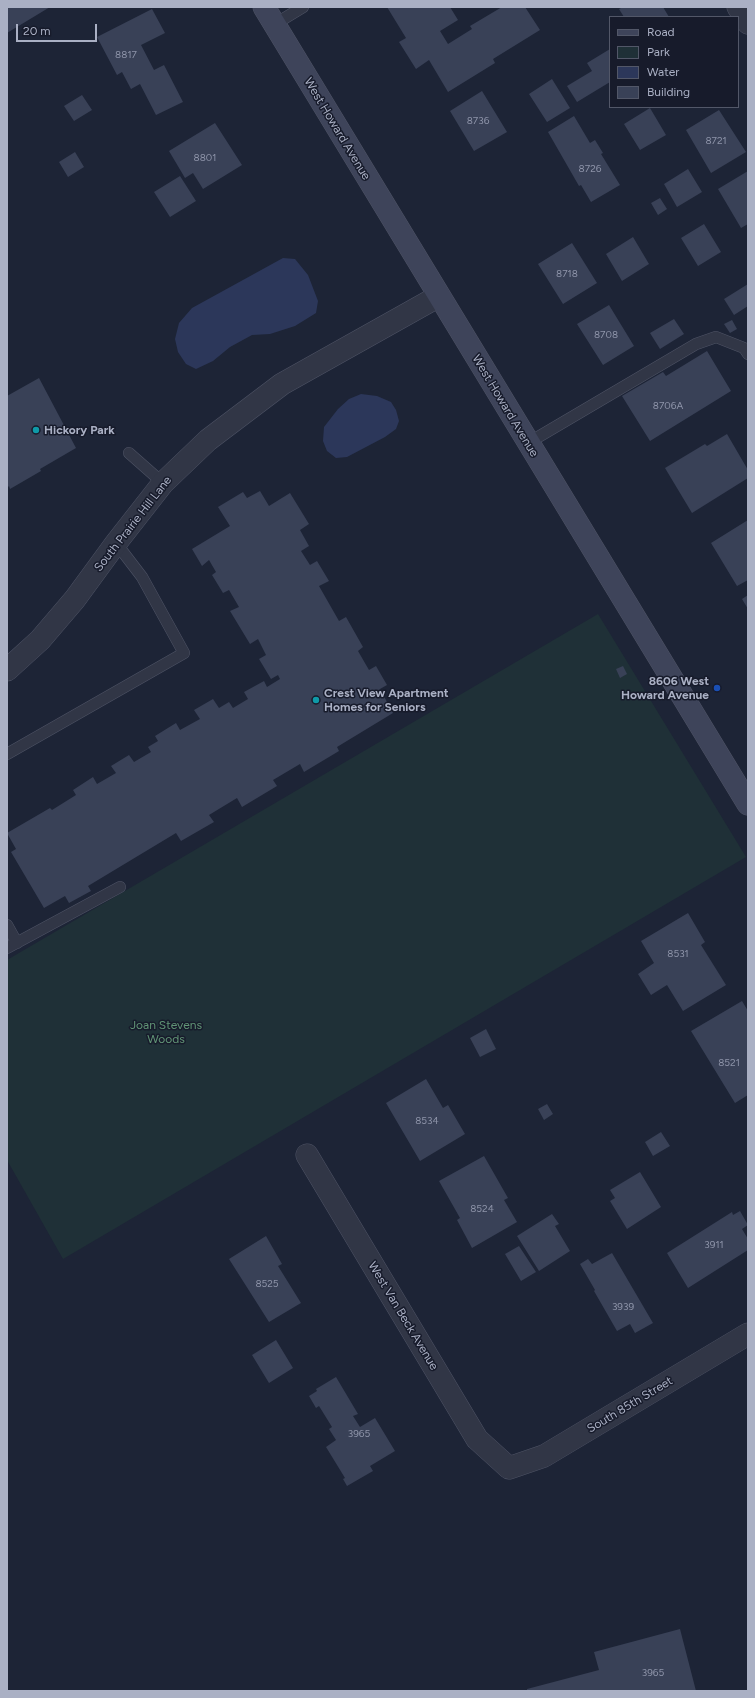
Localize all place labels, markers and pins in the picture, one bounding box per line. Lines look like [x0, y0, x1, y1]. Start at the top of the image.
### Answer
place label: Hickory Park [44, 423, 115, 437]
marker: Hickory Park [31, 425, 41, 435]
place label: 8606 West Howard Avenue [621, 674, 709, 702]
marker: 8606 West Howard Avenue [712, 683, 722, 693]
place label: Crest View Apartment Homes for Seniors [324, 686, 449, 714]
marker: Crest View Apartment Homes for Seniors [311, 695, 321, 705]

